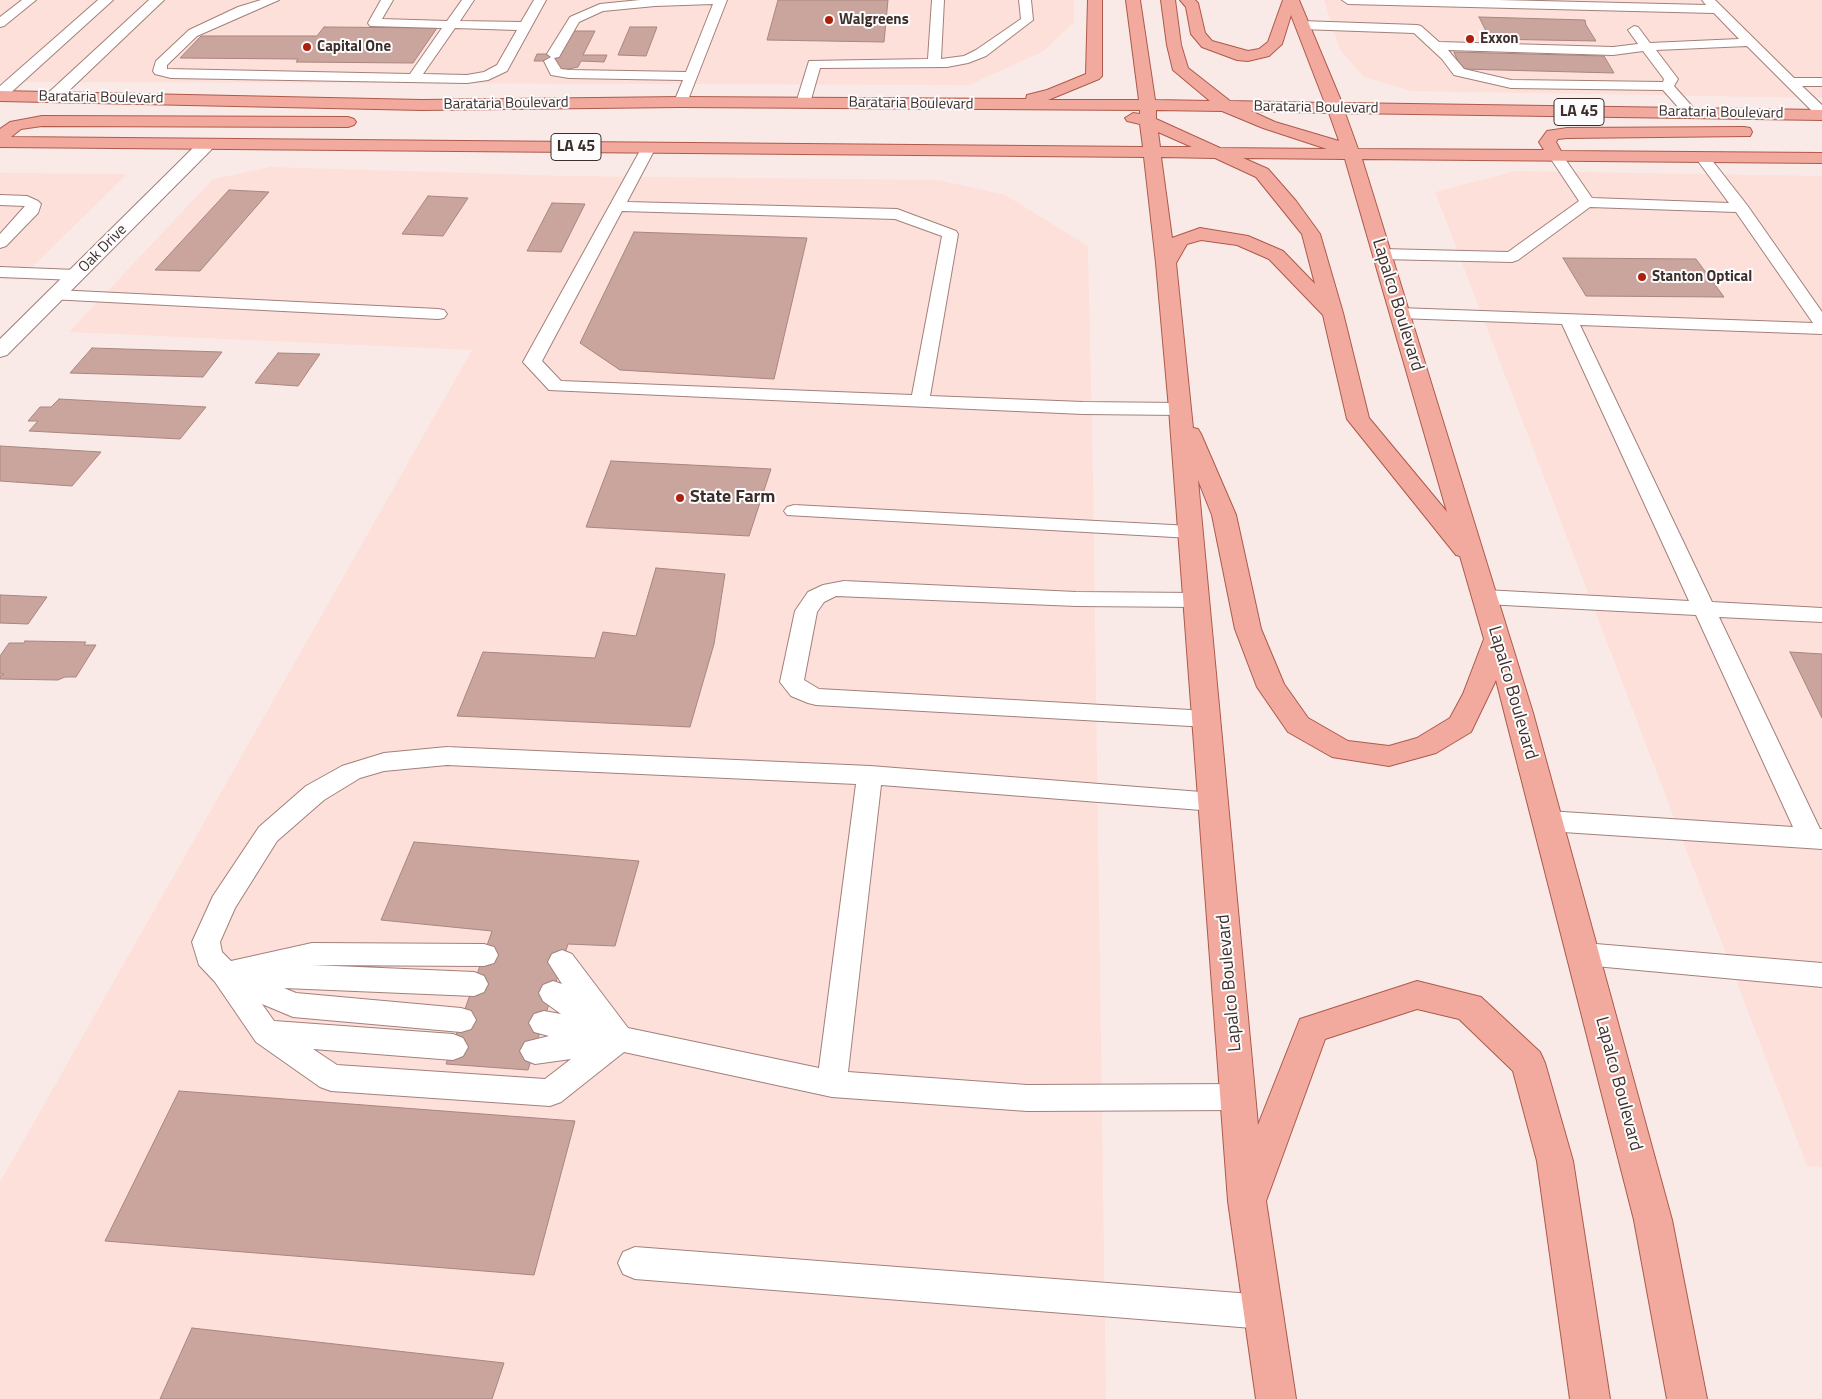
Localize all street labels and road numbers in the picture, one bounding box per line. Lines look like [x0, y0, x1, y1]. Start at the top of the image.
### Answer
street label: Barataria Boulevard [38, 88, 164, 108]
street label: Barataria Boulevard [443, 94, 569, 114]
street label: Barataria Boulevard [848, 94, 974, 114]
street label: Barataria Boulevard [1253, 98, 1379, 118]
road number: LA 45 [1554, 98, 1604, 125]
street label: Barataria Boulevard [1658, 103, 1784, 123]
road number: LA 45 [551, 134, 601, 160]
street label: Oak Drive [75, 221, 131, 277]
street label: Lapalco Boulevard [1367, 236, 1427, 374]
street label: Lapalco Boulevard [1483, 624, 1541, 762]
street label: Lapalco Boulevard [1213, 913, 1247, 1053]
street label: Lapalco Boulevard [1590, 1015, 1646, 1153]

